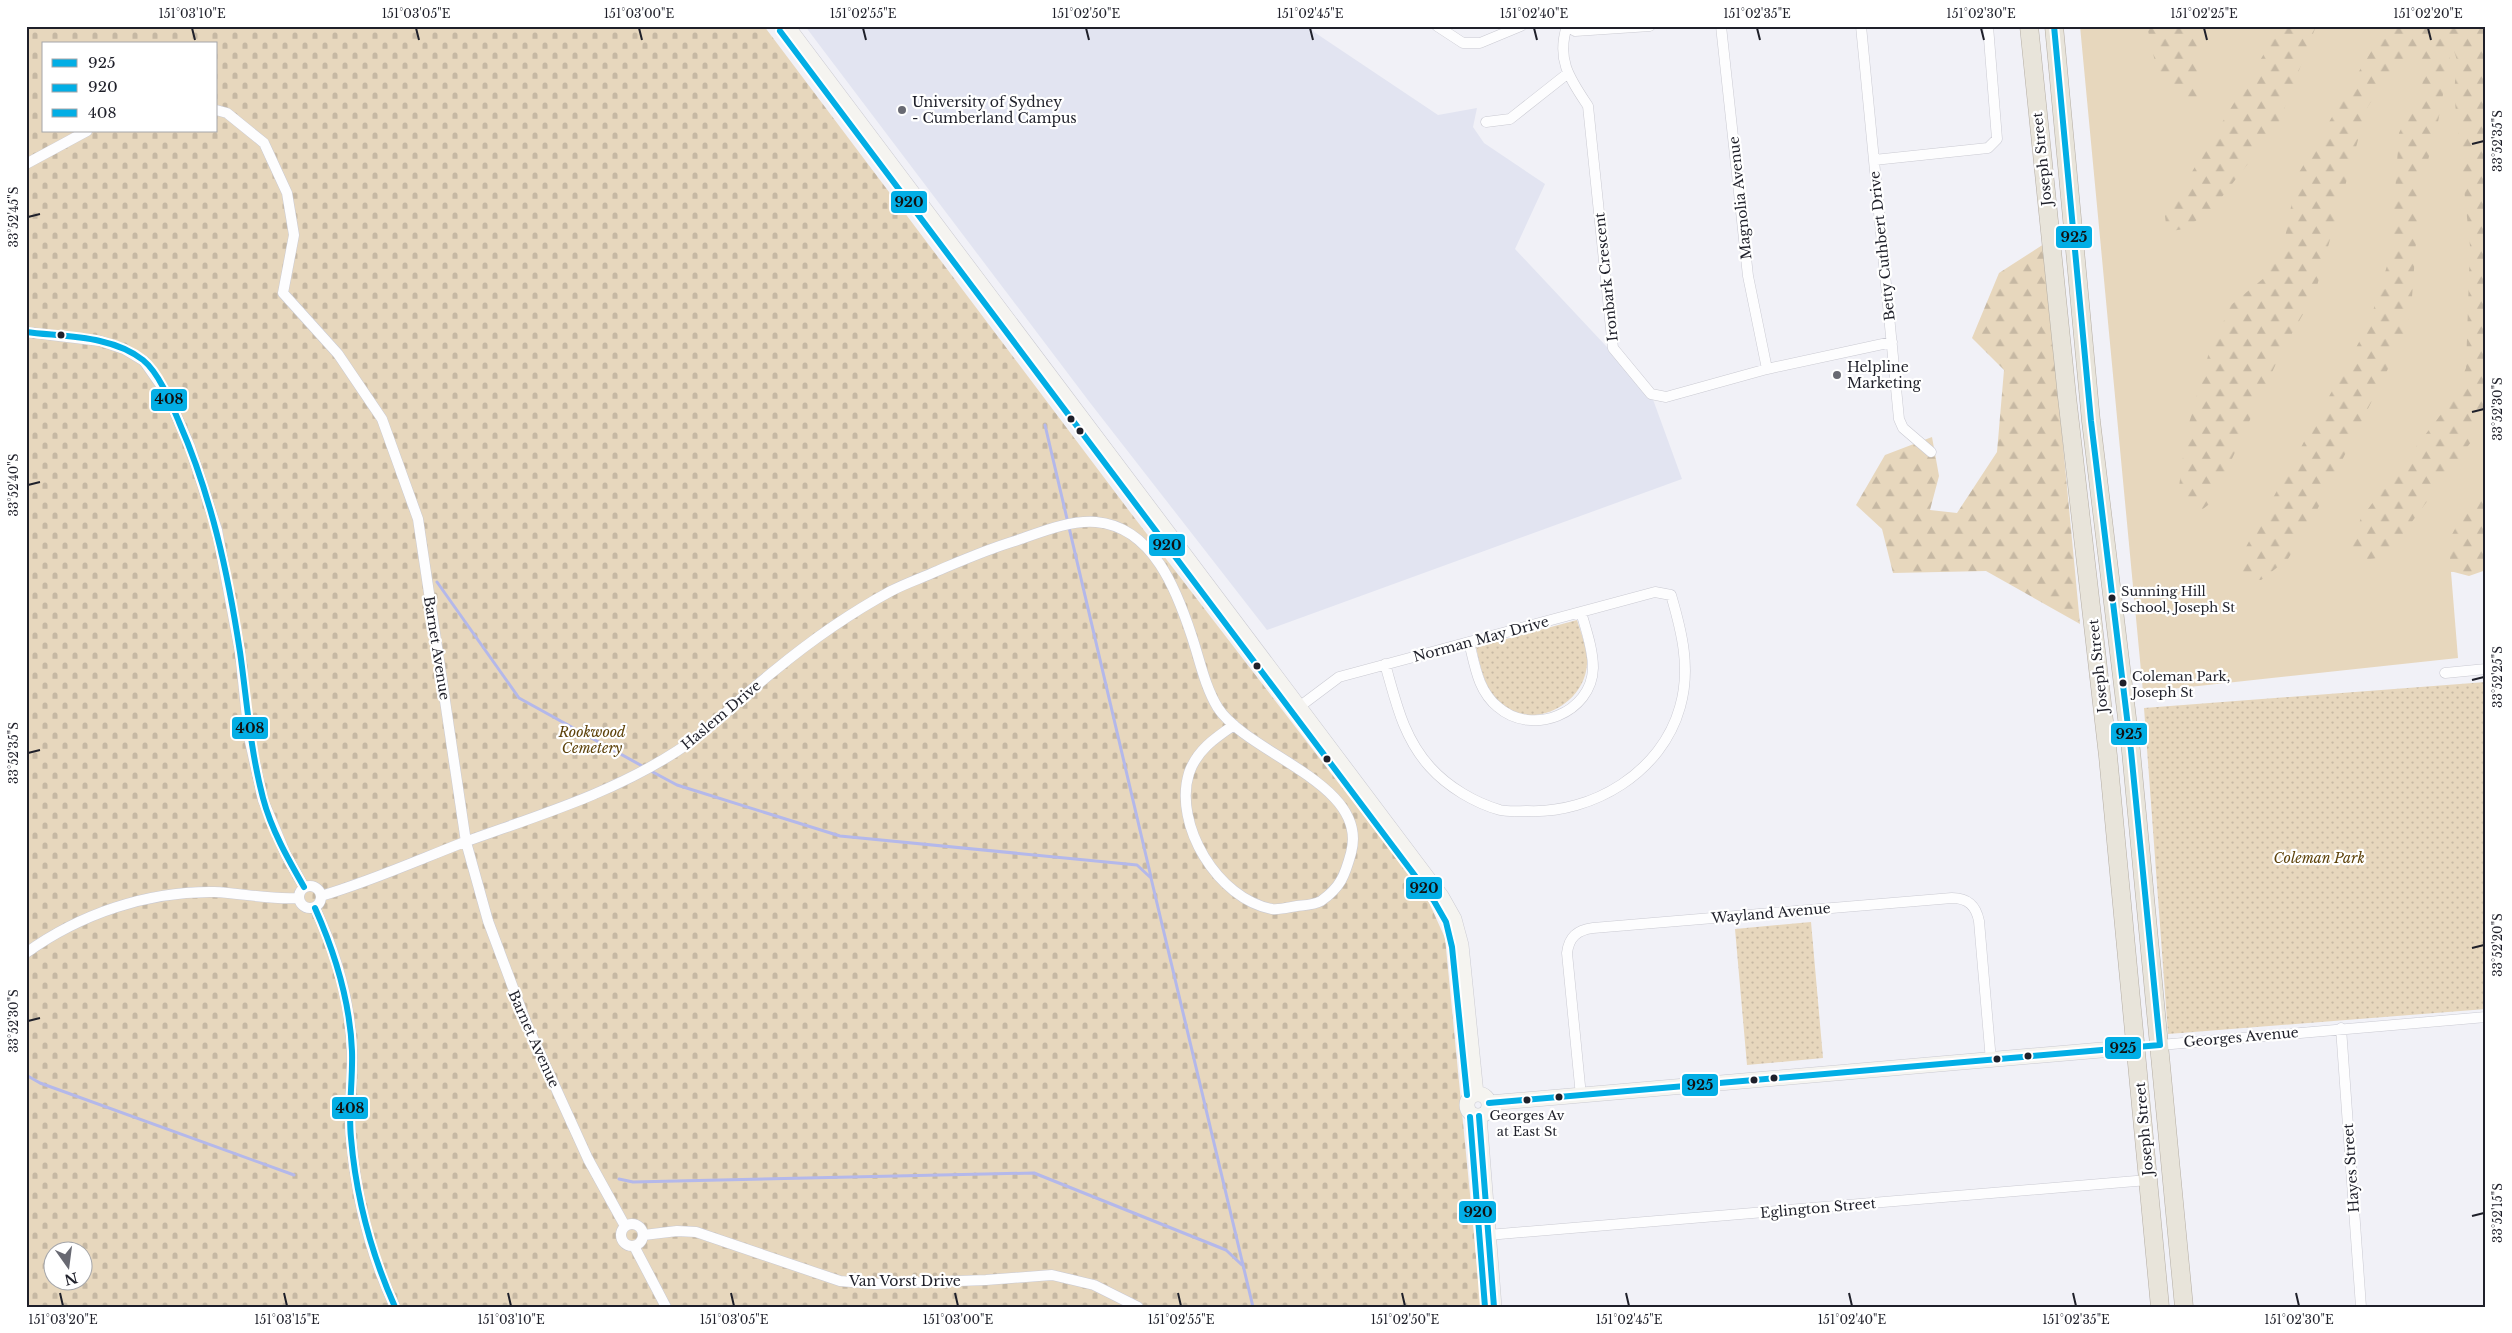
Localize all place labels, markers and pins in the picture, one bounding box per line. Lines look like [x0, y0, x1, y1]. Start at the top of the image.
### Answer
place label: University of Sydney - Cumberland Campus [912, 93, 1077, 127]
marker: University of Sydney - Cumberland Campus [896, 104, 908, 116]
unlabelled marker [56, 330, 66, 340]
place label: Helpline Marketing [1847, 358, 1922, 392]
marker: Helpline Marketing [1831, 369, 1843, 381]
unlabelled marker [1066, 414, 1076, 424]
unlabelled marker [1075, 426, 1085, 436]
place label: Sunning Hill School, Joseph St [2121, 583, 2235, 616]
marker: Sunning Hill School, Joseph St [2107, 593, 2117, 603]
unlabelled marker [1252, 661, 1262, 671]
place label: Coleman Park, Joseph St [2130, 668, 2230, 701]
marker: Coleman Park, Joseph St [2118, 678, 2128, 688]
unlabelled marker [1322, 754, 1332, 764]
unlabelled marker [2023, 1051, 2033, 1061]
unlabelled marker [1992, 1054, 2002, 1064]
unlabelled marker [1769, 1073, 1779, 1083]
unlabelled marker [1749, 1075, 1759, 1085]
unlabelled marker [1554, 1092, 1564, 1102]
marker: Georges Av at East St [1522, 1095, 1532, 1105]
place label: Georges Av at East St [1490, 1107, 1565, 1140]

